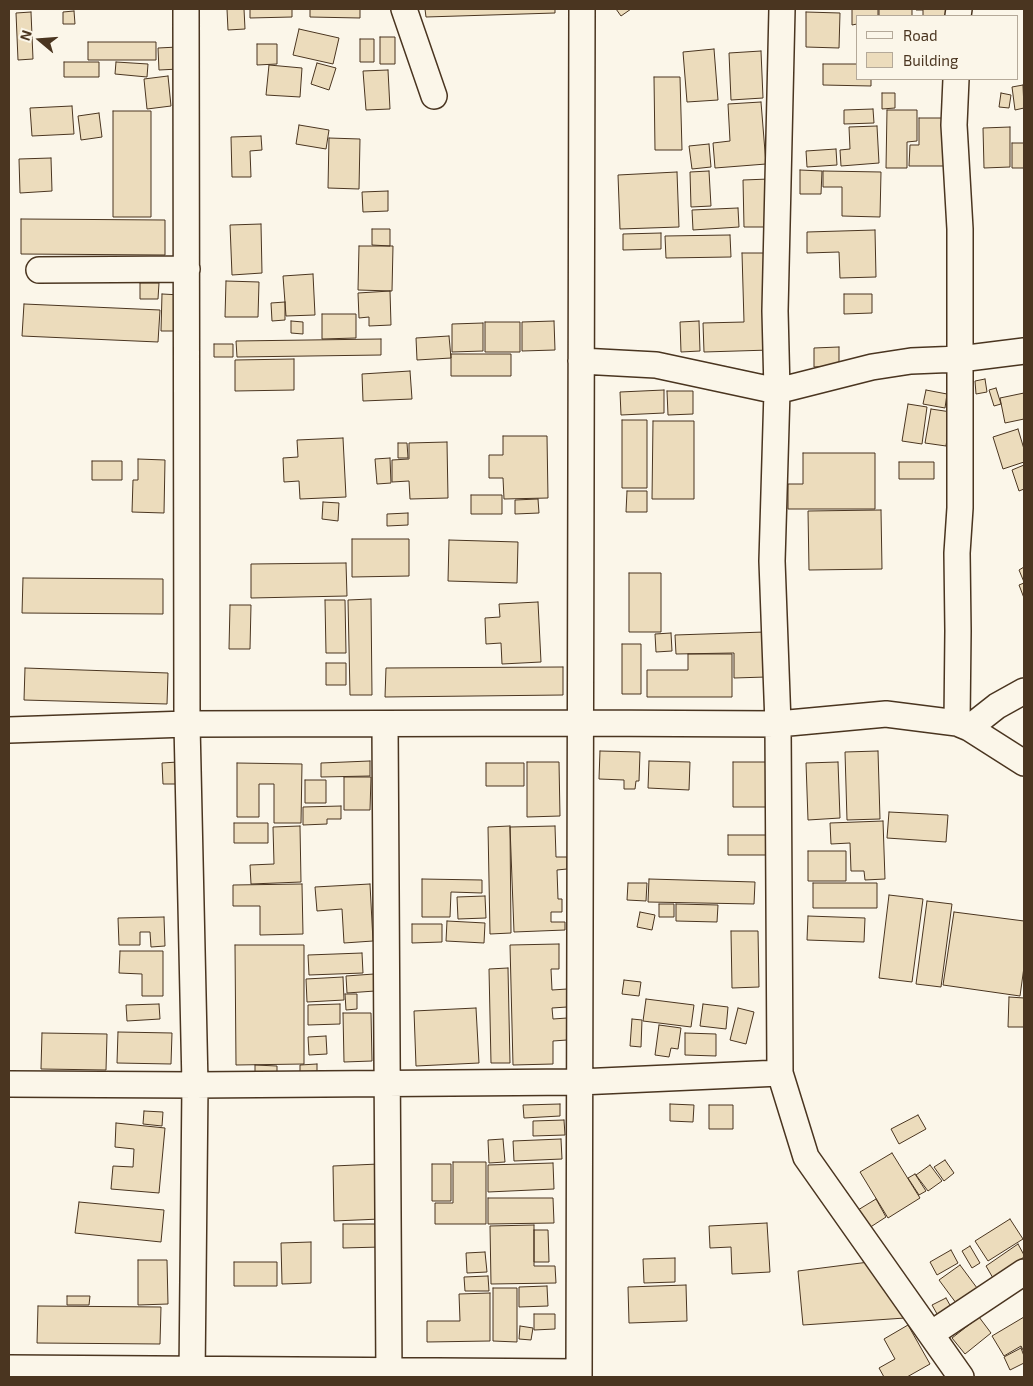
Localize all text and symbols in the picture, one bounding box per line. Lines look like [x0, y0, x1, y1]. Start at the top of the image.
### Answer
north arrow [15, 15, 65, 65]
legend [856, 15, 1018, 80]
text: Road [903, 26, 938, 44]
text: N [16, 28, 35, 43]
text: Building [903, 51, 958, 69]

